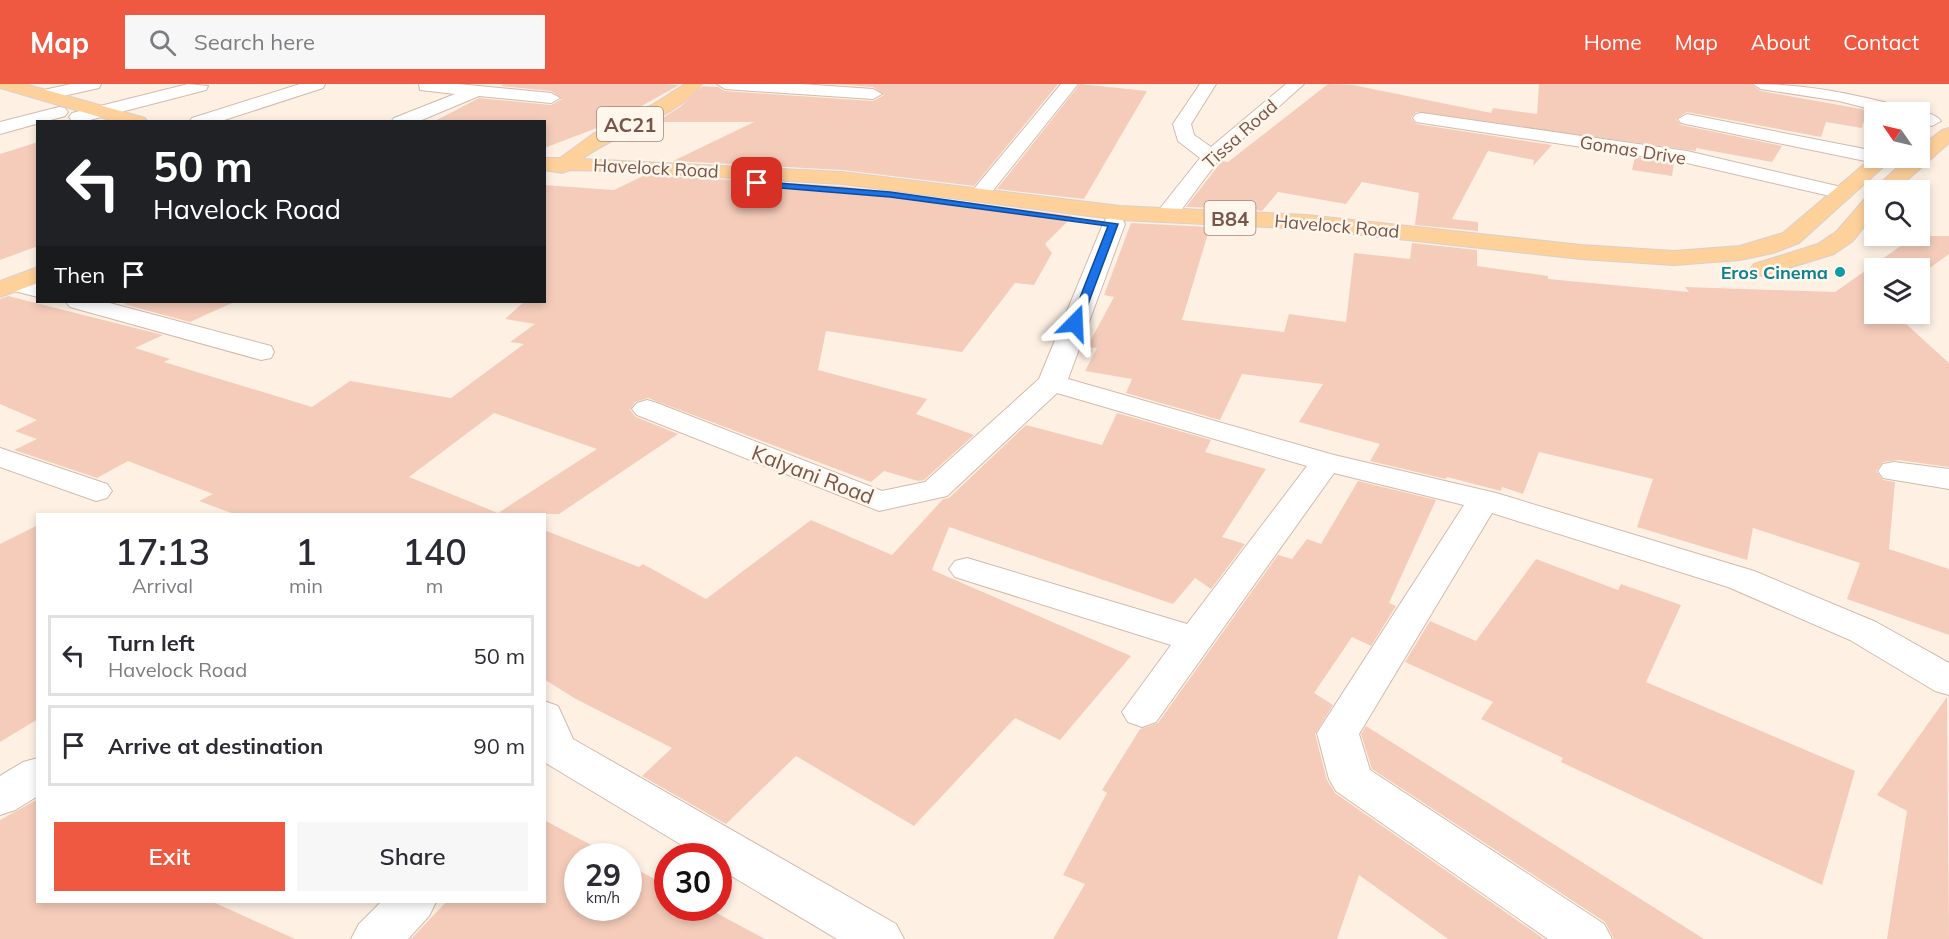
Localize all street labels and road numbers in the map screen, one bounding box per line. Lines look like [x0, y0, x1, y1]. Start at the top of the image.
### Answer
street label: Tissa Road [1198, 94, 1282, 174]
road number: AC21 [597, 107, 663, 141]
street label: Gomas Drive [1578, 130, 1688, 170]
street label: Havelock Road [593, 153, 719, 183]
road number: B84 [1204, 201, 1256, 235]
street label: Havelock Road [1274, 209, 1400, 243]
street label: Kalyani Road [748, 439, 878, 509]

